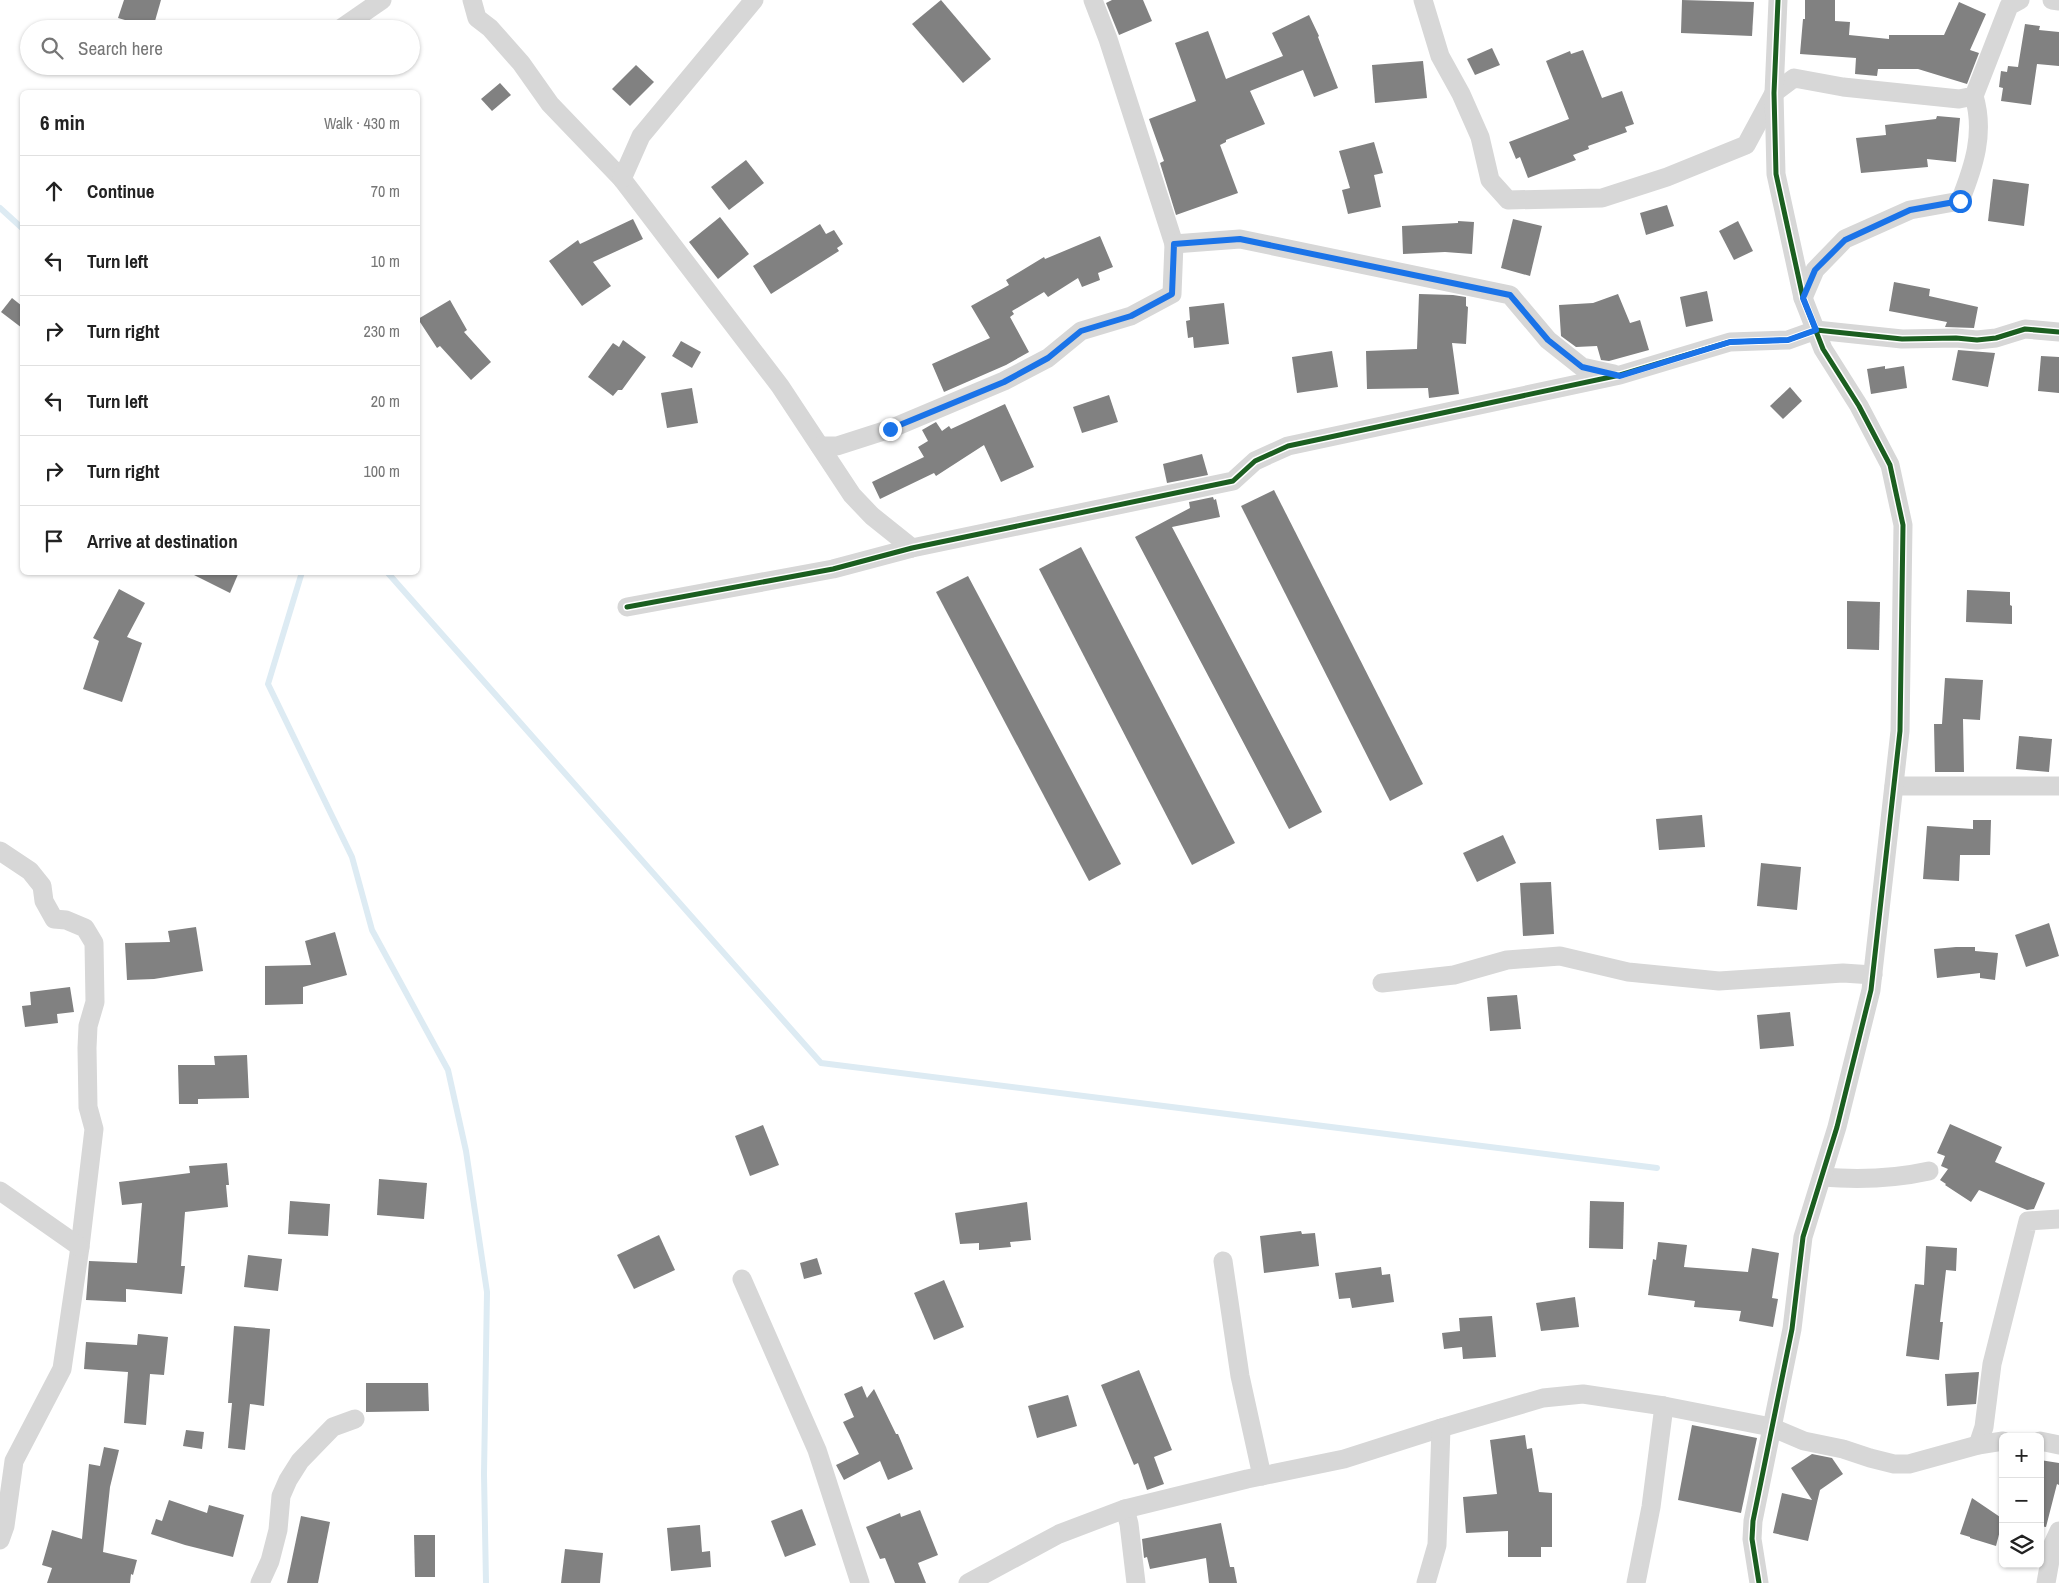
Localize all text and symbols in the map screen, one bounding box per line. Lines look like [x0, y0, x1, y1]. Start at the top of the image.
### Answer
search box [20, 20, 420, 75]
icon: search [38, 34, 66, 62]
text: Search here [78, 35, 163, 61]
text: 6 min [40, 108, 85, 137]
text: Walk · 430 m [324, 112, 400, 134]
icon: ahead [40, 177, 68, 205]
text: Continue [87, 178, 155, 204]
text: 70 m [371, 180, 400, 202]
route start [1949, 190, 1972, 213]
icon: left [40, 247, 68, 275]
text: Turn left [87, 248, 148, 274]
text: 10 m [371, 250, 400, 272]
icon: right [40, 317, 68, 345]
text: Turn right [87, 318, 159, 344]
text: 230 m [364, 320, 400, 342]
icon: left [40, 387, 68, 415]
text: Turn left [87, 388, 148, 414]
text: 20 m [371, 390, 400, 412]
route end [879, 418, 902, 441]
icon: right [40, 457, 68, 485]
text: Turn right [87, 458, 159, 484]
text: 100 m [364, 460, 400, 482]
icon: arrive [40, 527, 68, 555]
text: Arrive at destination [87, 528, 238, 554]
map controls [1999, 1433, 2044, 1568]
button: + [1999, 1433, 2044, 1478]
button: − [1999, 1478, 2044, 1523]
button: layers [1999, 1523, 2044, 1568]

